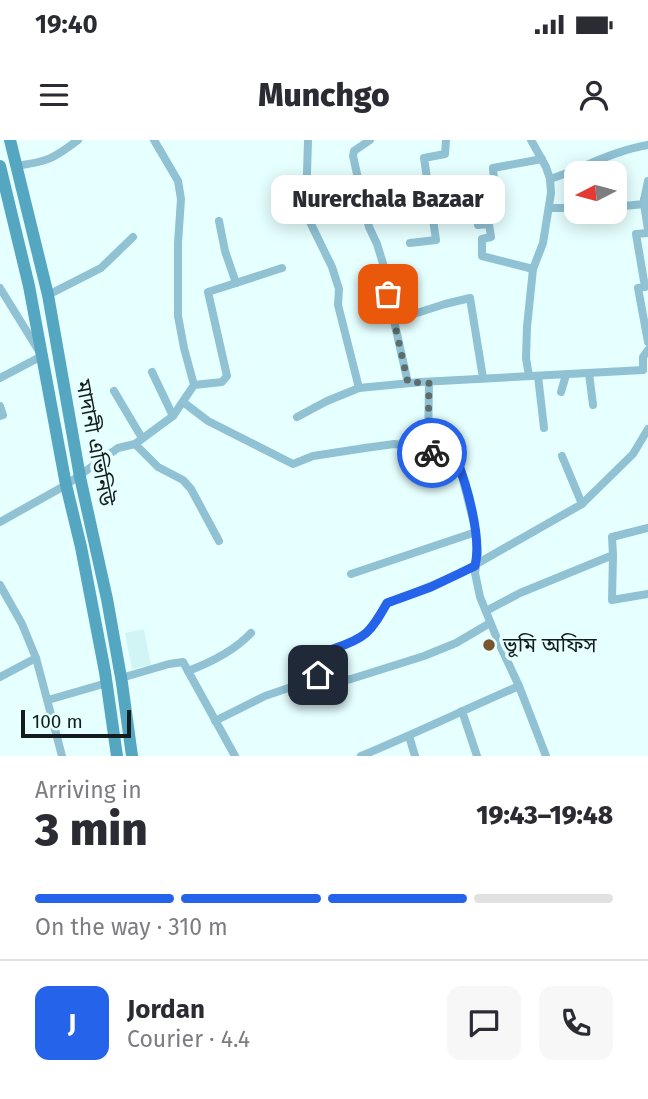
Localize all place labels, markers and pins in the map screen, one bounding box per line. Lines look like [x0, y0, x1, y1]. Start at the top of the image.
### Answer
callout: Nurerchala Bazaar [271, 175, 505, 224]
pin [358, 264, 418, 324]
place label: ভূমি অফিস [502, 632, 598, 658]
marker: ভূমি অফিস [481, 637, 497, 653]
pin [288, 645, 348, 705]

